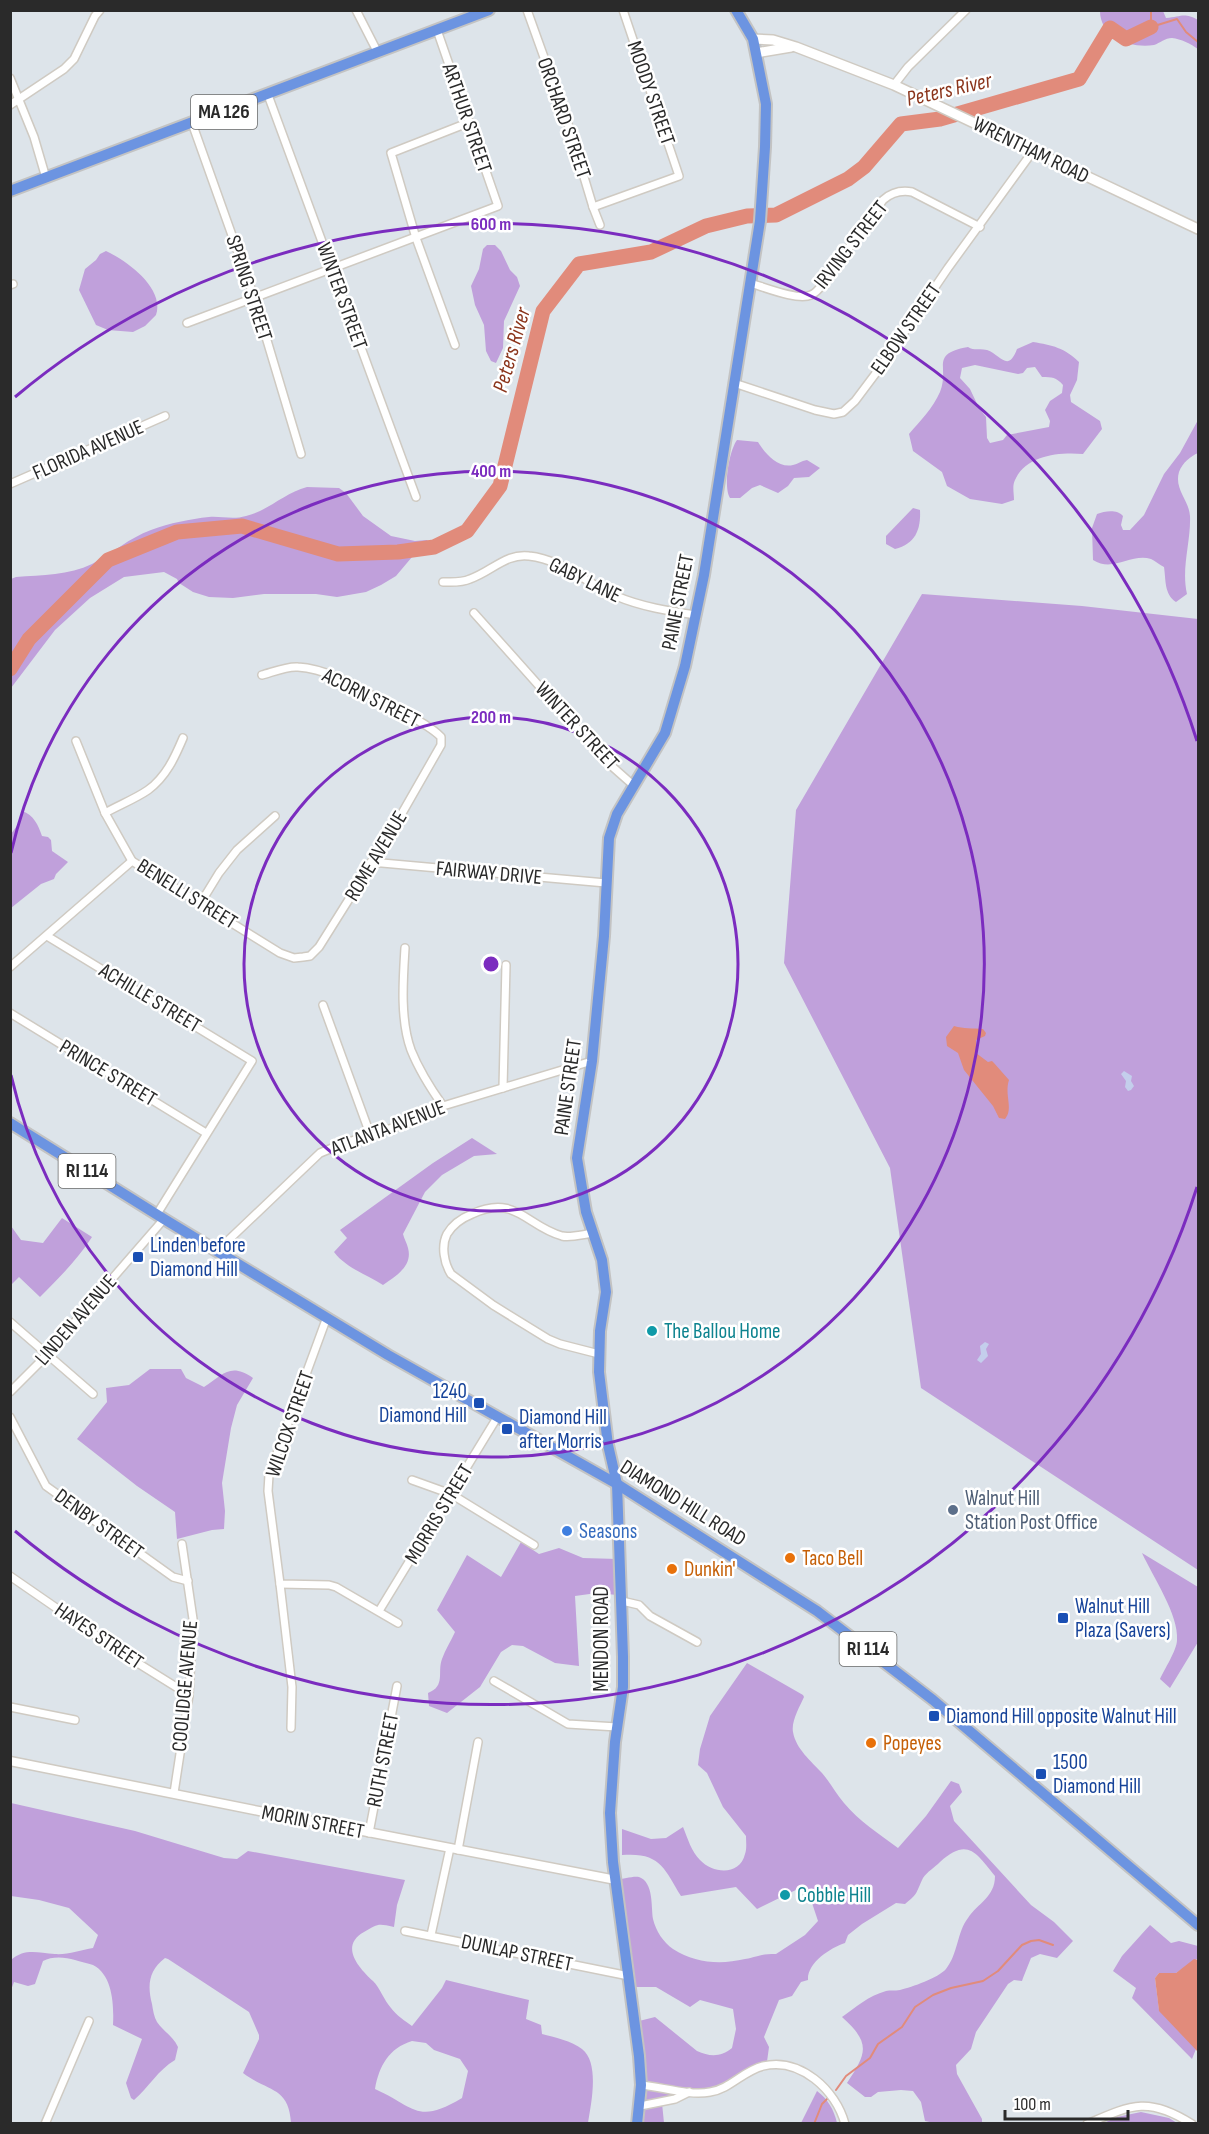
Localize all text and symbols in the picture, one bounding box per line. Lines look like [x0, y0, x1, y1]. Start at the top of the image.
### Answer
street label: MOODY STREET [622, 38, 681, 149]
street label: ORCHARD STREET [532, 54, 596, 182]
street label: ARTHUR STREET [436, 59, 498, 176]
water label: Peters River [904, 67, 995, 113]
road number: MA 126 [191, 95, 257, 129]
street label: WRENTHAM ROAD [969, 111, 1093, 189]
street label: IRVING STREET [809, 196, 893, 294]
text: 600 m [471, 214, 511, 235]
street label: SPRING STREET [220, 232, 278, 344]
street label: WINTER STREET [311, 239, 373, 353]
street label: ELBOW STREET [865, 278, 947, 380]
water label: Peters River [487, 304, 537, 395]
street label: FLORIDA AVENUE [29, 414, 147, 486]
text: 400 m [471, 461, 511, 482]
street label: PAINE STREET [656, 551, 700, 652]
street label: GABY LANE [545, 552, 625, 608]
street label: ACORN STREET [317, 662, 424, 733]
street label: WINTER STREET [530, 677, 625, 776]
text: 200 m [471, 707, 511, 728]
street label: ROME AVENUE [339, 806, 413, 906]
street label: BENELLI STREET [132, 853, 242, 935]
street label: FAIRWAY DRIVE [435, 856, 543, 890]
centre of rings [481, 954, 501, 974]
street label: ACHILLE STREET [94, 957, 206, 1038]
street label: PRINCE STREET [55, 1034, 161, 1112]
street label: PAINE STREET [549, 1037, 587, 1137]
street label: ATLANTA AVENUE [326, 1095, 449, 1162]
road number: RI 114 [58, 1154, 116, 1188]
place label: Linden before Diamond Hill [150, 1233, 246, 1282]
marker: Linden before Diamond Hill [131, 1250, 145, 1264]
street label: LINDEN AVENUE [30, 1270, 122, 1370]
place label: The Ballou Home [664, 1319, 781, 1344]
marker: The Ballou Home [645, 1324, 659, 1338]
street label: WILCOX STREET [260, 1367, 320, 1480]
place label: 1240 Diamond Hill [379, 1379, 467, 1428]
marker: 1240 Diamond Hill [472, 1396, 486, 1410]
place label: Diamond Hill after Morris [519, 1405, 607, 1454]
marker: Diamond Hill after Morris [500, 1422, 514, 1436]
street label: DIAMOND HILL ROAD [615, 1454, 751, 1552]
street label: MORRIS STREET [400, 1459, 479, 1568]
street label: DENBY STREET [50, 1483, 149, 1565]
place label: Walnut Hill Station Post Office [965, 1486, 1098, 1535]
marker: Walnut Hill Station Post Office [946, 1503, 960, 1517]
place label: Seasons [579, 1519, 637, 1544]
marker: Seasons [560, 1524, 574, 1538]
place label: Taco Bell [802, 1546, 863, 1571]
marker: Taco Bell [783, 1551, 797, 1565]
place label: Dunkin' [684, 1557, 736, 1582]
marker: Dunkin' [665, 1562, 679, 1576]
street label: MENDON ROAD [589, 1586, 614, 1692]
place label: Walnut Hill Plaza (Savers) [1075, 1594, 1171, 1643]
street label: HAYES STREET [50, 1597, 148, 1675]
marker: Walnut Hill Plaza (Savers) [1056, 1611, 1070, 1625]
street label: COOLIDGE AVENUE [167, 1619, 203, 1753]
road number: RI 114 [840, 1632, 896, 1666]
place label: Diamond Hill opposite Walnut Hill [946, 1704, 1177, 1729]
marker: Diamond Hill opposite Walnut Hill [927, 1709, 941, 1723]
street label: RUTH STREET [362, 1710, 404, 1809]
place label: Popeyes [883, 1731, 942, 1756]
marker: Popeyes [864, 1736, 878, 1750]
place label: 1500 Diamond Hill [1053, 1750, 1141, 1799]
marker: 1500 Diamond Hill [1034, 1767, 1048, 1781]
street label: MORIN STREET [260, 1800, 367, 1844]
place label: Cobble Hill [797, 1883, 871, 1908]
marker: Cobble Hill [778, 1888, 792, 1902]
street label: DUNLAP STREET [459, 1929, 576, 1977]
scale bar [1005, 2083, 1128, 2121]
text: 100 m [1014, 2094, 1051, 2115]

